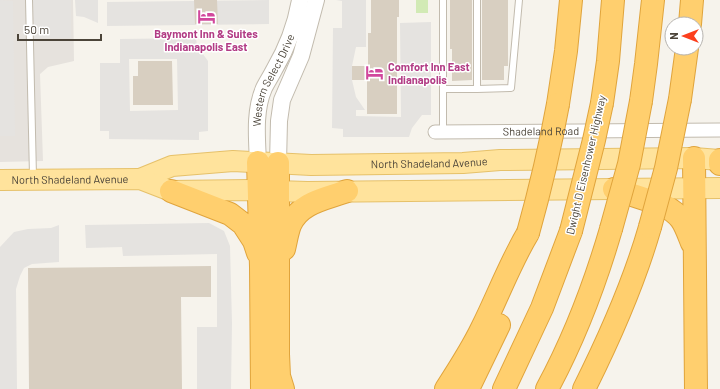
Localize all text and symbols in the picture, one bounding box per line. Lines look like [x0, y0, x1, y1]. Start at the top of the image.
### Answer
hotel icon: Baymont Inn & Suites Indianapolis East [196, 6, 216, 26]
scale bar [18, 16, 101, 42]
north arrow [664, 16, 704, 56]
text: 50 m [24, 22, 49, 36]
place label: Baymont Inn & Suites Indianapolis East [154, 27, 258, 53]
street label: Western Select Drive [250, 32, 296, 127]
text: N [667, 32, 680, 40]
place label: Comfort Inn East Indianapolis [388, 60, 470, 86]
hotel icon: Comfort Inn East Indianapolis [365, 63, 385, 83]
street label: Dwight D Eisenhower Highway [563, 94, 608, 236]
street label: Shadeland Road [503, 124, 579, 138]
street label: North Shadeland Avenue [371, 154, 488, 170]
street label: North Shadeland Avenue [11, 172, 129, 186]

